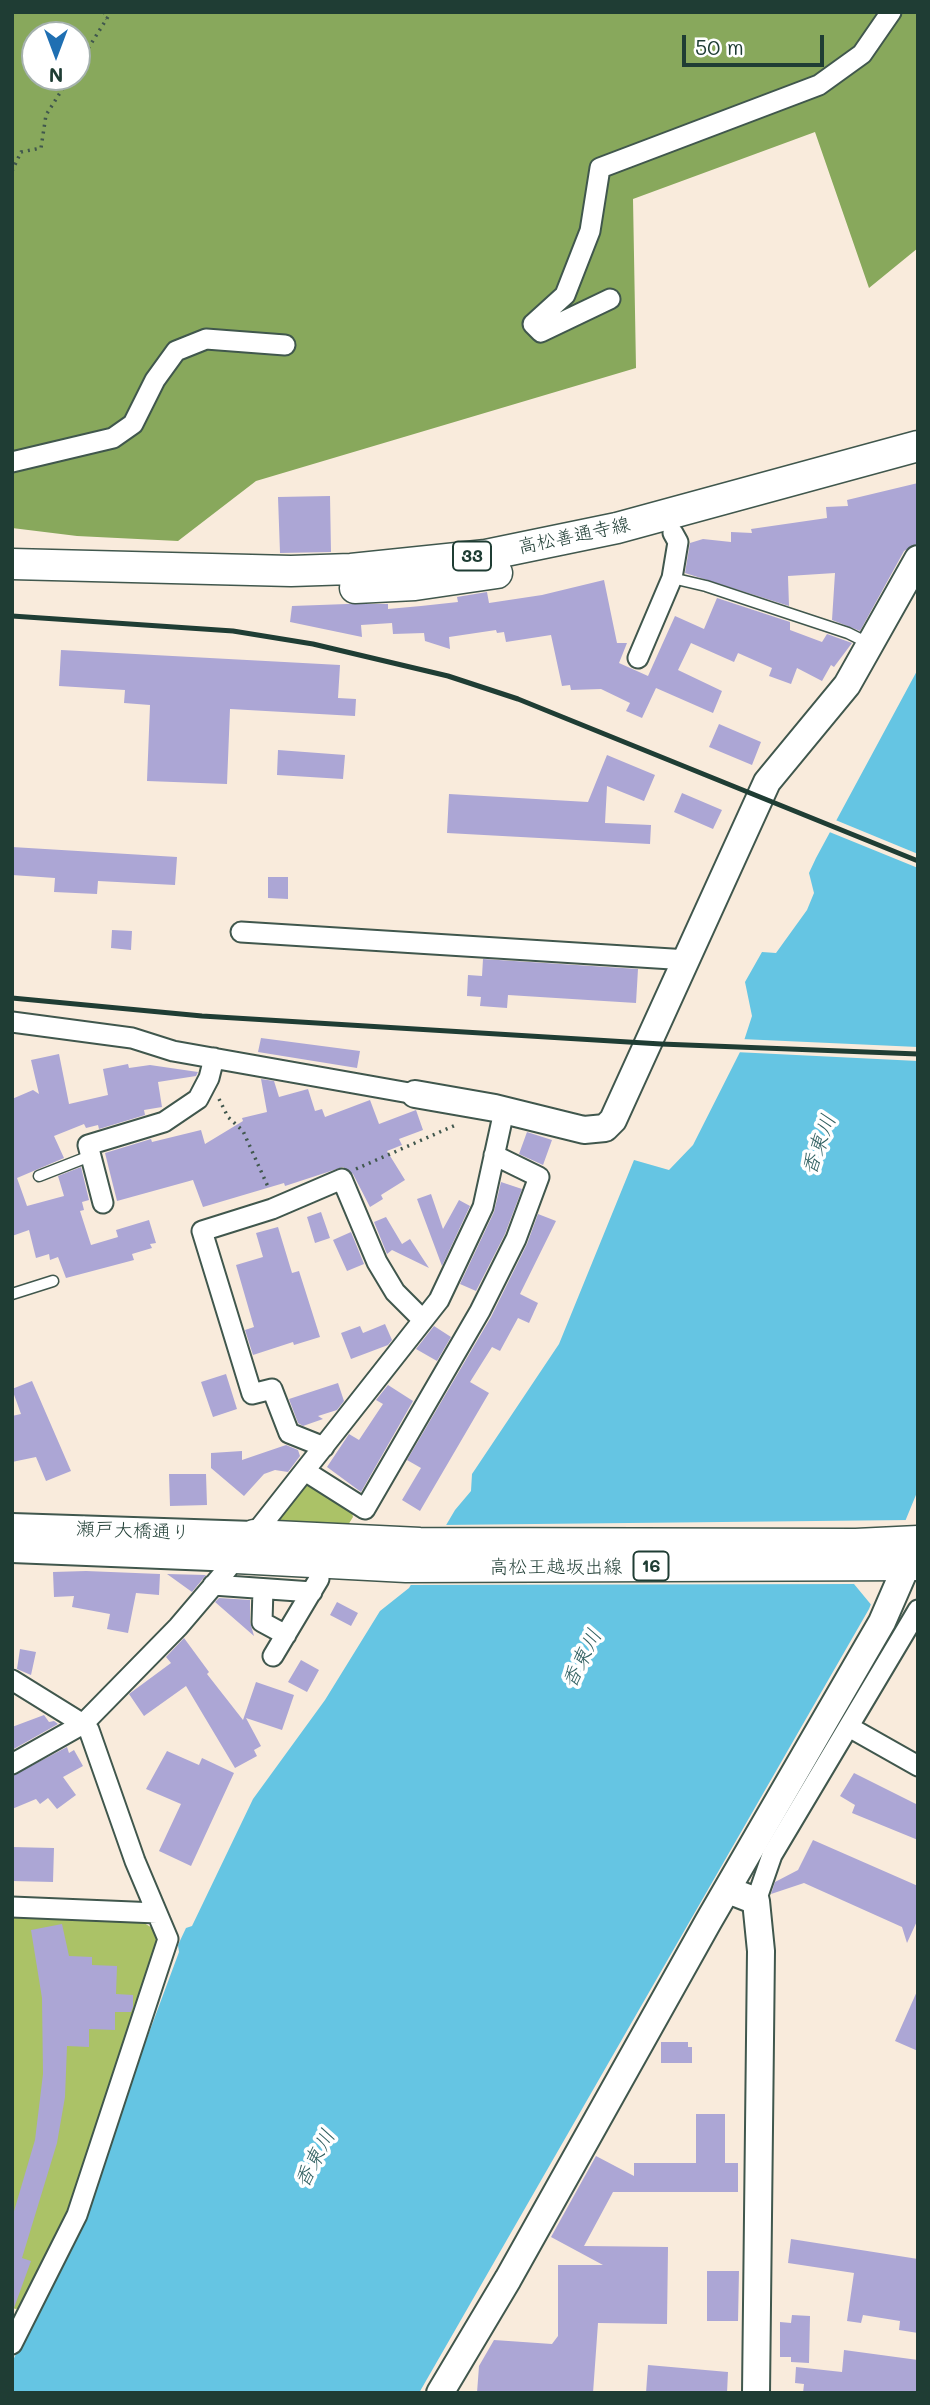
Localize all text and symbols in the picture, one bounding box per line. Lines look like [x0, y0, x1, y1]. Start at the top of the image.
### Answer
north arrow [21, 21, 91, 91]
scale bar [685, 21, 827, 65]
text: 50 m [695, 33, 744, 60]
text: N [49, 63, 63, 88]
street label: 高松善通寺線 [516, 513, 632, 559]
road number: 33 [453, 542, 491, 570]
water label: 香東川 [796, 1111, 842, 1179]
street label: 瀬戸大橋通り [76, 1518, 190, 1544]
road number: 16 [634, 1552, 668, 1581]
street label: 高松王越坂出線 [490, 1556, 622, 1578]
water label: 香東川 [556, 1625, 608, 1693]
water label: 香東川 [289, 2125, 341, 2193]

